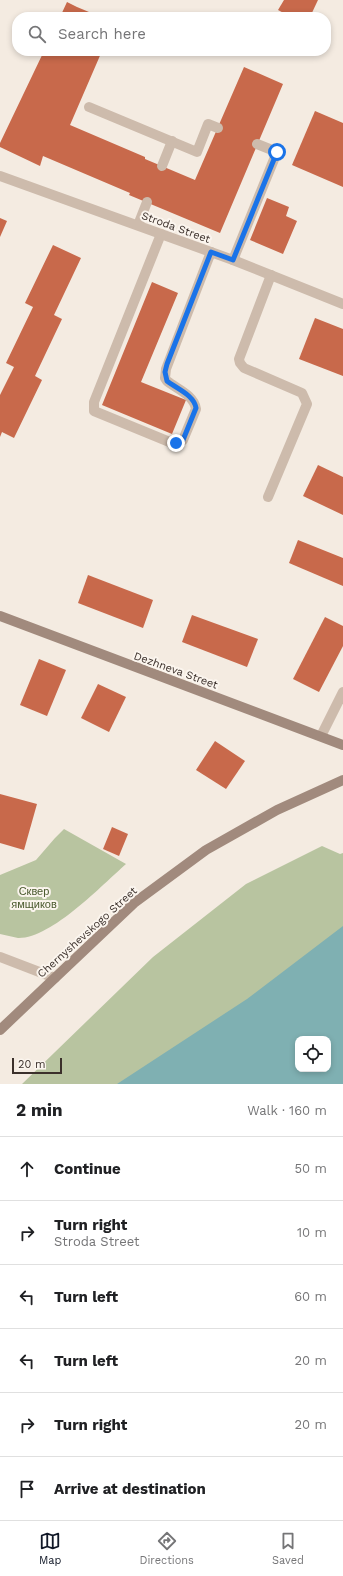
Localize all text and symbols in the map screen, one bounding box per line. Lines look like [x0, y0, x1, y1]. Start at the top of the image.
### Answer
search box [12, 12, 331, 56]
icon: search [26, 23, 48, 45]
text: Search here [58, 25, 146, 43]
route start [268, 143, 286, 161]
street label: Stroda Street [140, 209, 212, 246]
route end [167, 434, 185, 452]
street label: Dezhneva Street [132, 649, 220, 692]
street label: Chernyshevskogo Street [35, 884, 140, 981]
park label: Сквер ямщиков [11, 885, 57, 911]
map controls [295, 1036, 331, 1072]
button: locate [295, 1036, 331, 1072]
scale bar [12, 1056, 62, 1075]
text: 20 m [18, 1058, 46, 1071]
text: 2 min [16, 1100, 62, 1120]
text: Walk · 160 m [247, 1103, 327, 1118]
icon: ahead [16, 1158, 38, 1180]
text: Continue [54, 1160, 121, 1178]
text: 50 m [295, 1161, 327, 1176]
text: Turn right [54, 1216, 127, 1234]
icon: right [16, 1222, 38, 1244]
text: 10 m [297, 1225, 327, 1240]
text: Stroda Street [54, 1234, 139, 1249]
icon: left [16, 1286, 38, 1308]
text: Turn left [54, 1288, 118, 1306]
text: 60 m [294, 1289, 327, 1304]
icon: left [16, 1350, 38, 1372]
text: Turn left [54, 1352, 118, 1370]
text: 20 m [295, 1353, 327, 1368]
icon: right [16, 1414, 38, 1436]
text: Turn right [54, 1416, 127, 1434]
text: 20 m [295, 1417, 327, 1432]
icon: arrive [16, 1478, 38, 1500]
text: Arrive at destination [54, 1480, 206, 1498]
tab: Map [39, 1530, 61, 1567]
tab: Directions [140, 1530, 194, 1567]
tab: Saved [272, 1530, 304, 1567]

